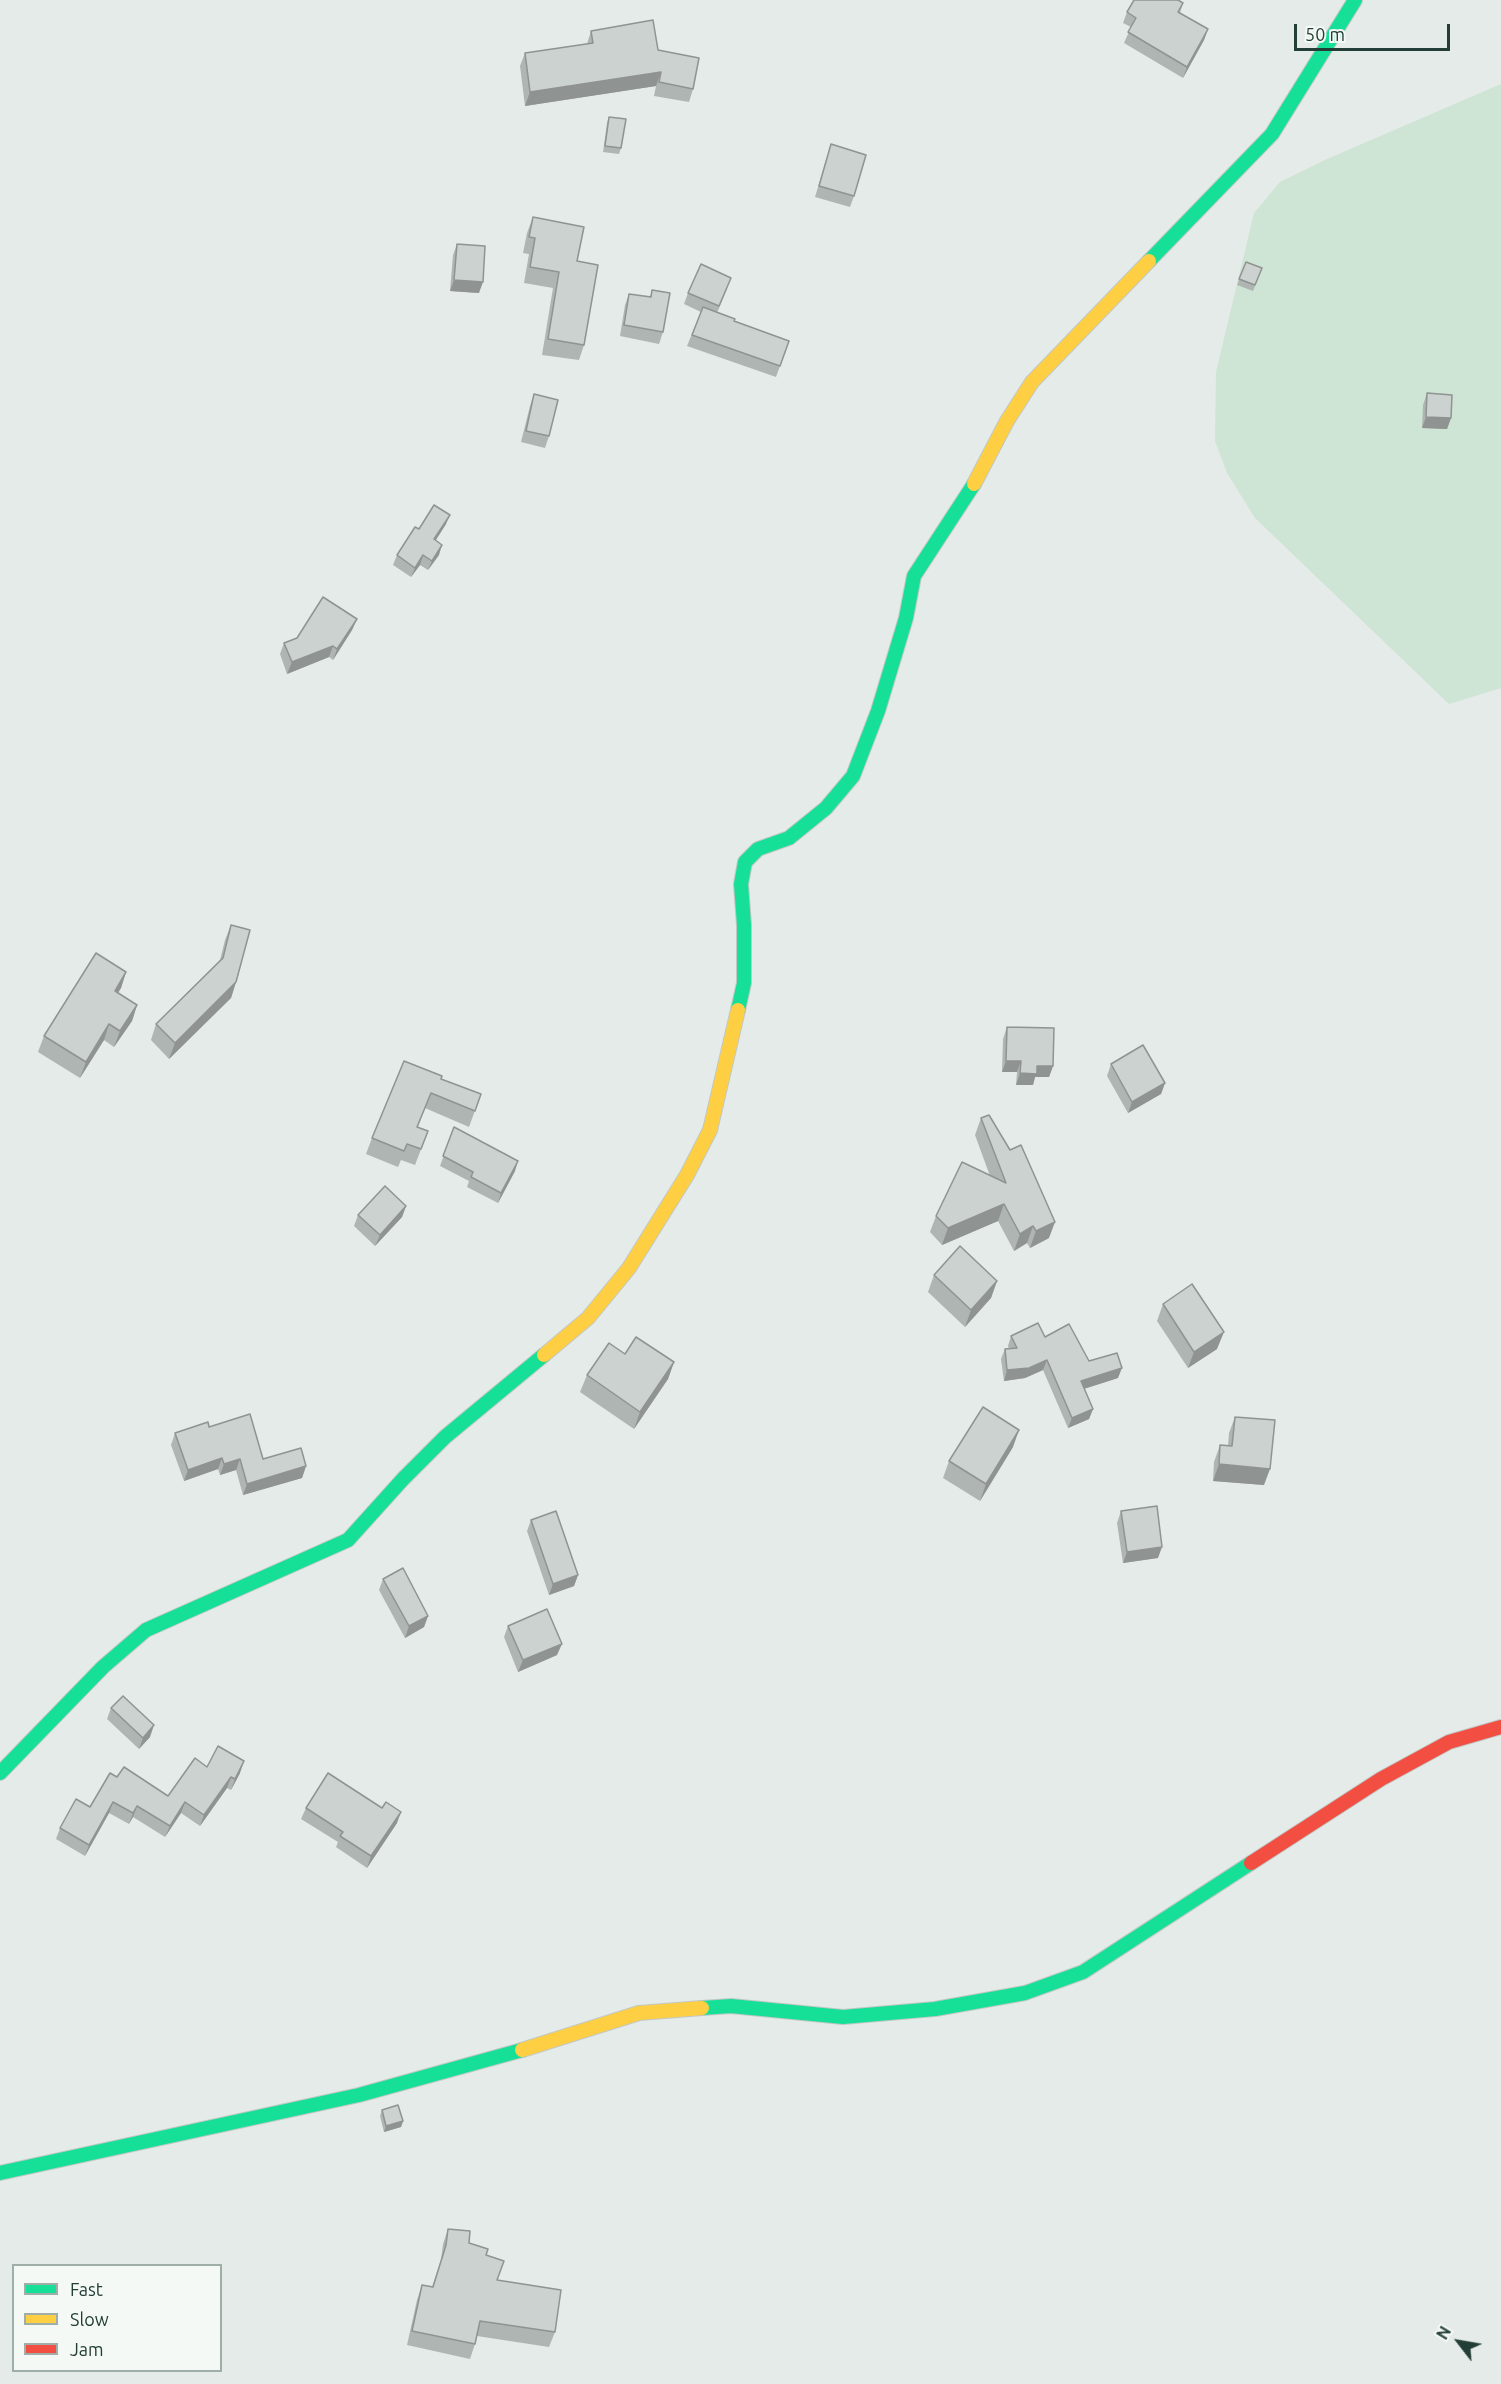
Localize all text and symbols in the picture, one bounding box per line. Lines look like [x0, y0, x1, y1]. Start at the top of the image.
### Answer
scale bar [1297, 12, 1453, 50]
text: 50 m [1305, 24, 1345, 44]
legend [12, 2264, 222, 2372]
text: Fast [70, 2279, 103, 2299]
text: Slow [70, 2309, 109, 2329]
north arrow [1429, 2312, 1489, 2372]
text: N [1433, 2323, 1454, 2342]
text: Jam [70, 2339, 104, 2359]

